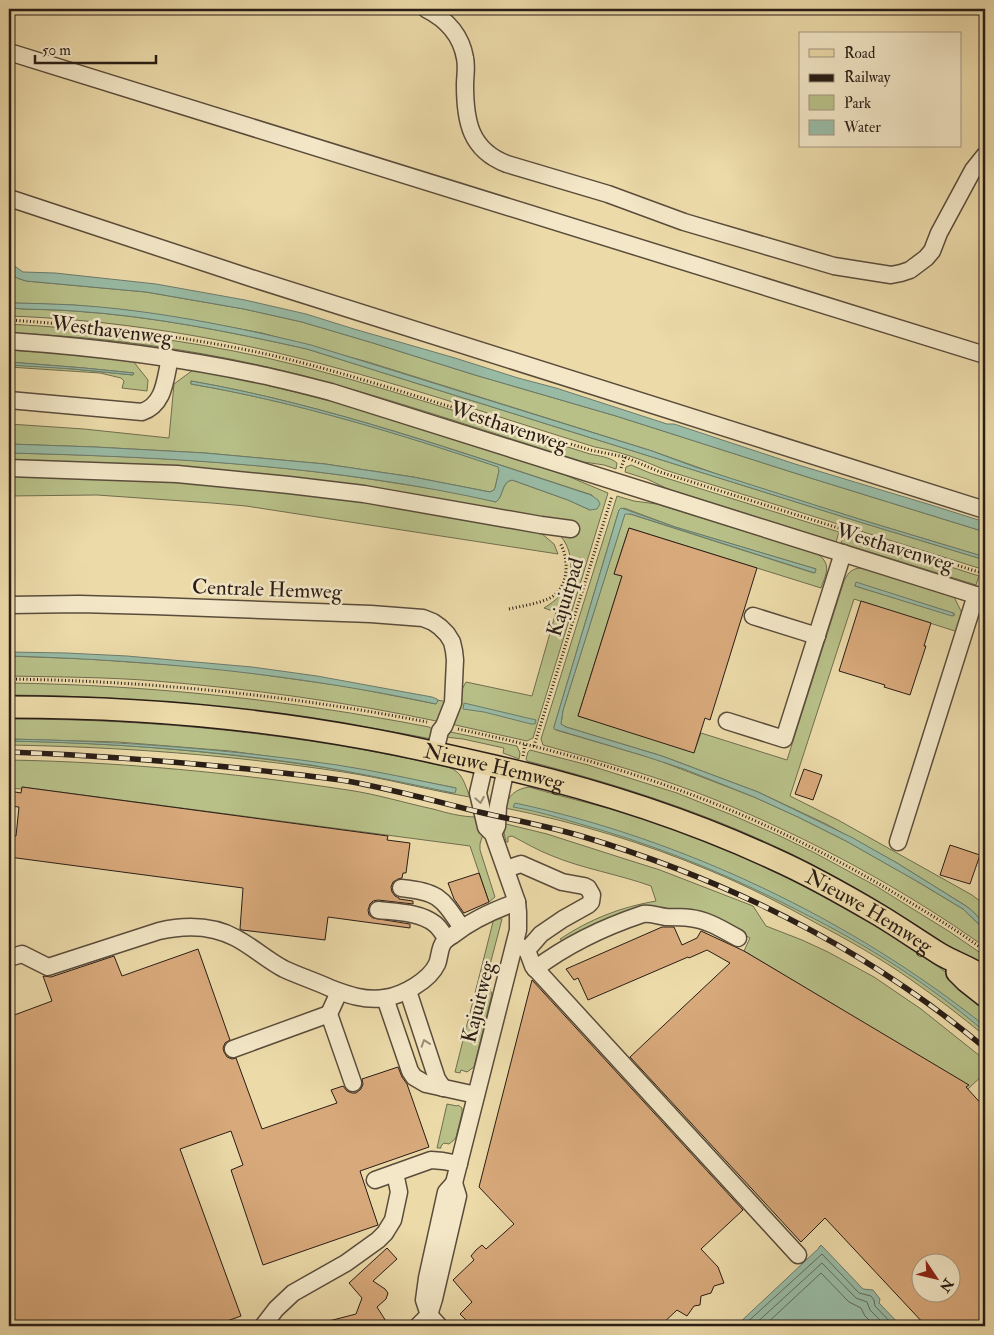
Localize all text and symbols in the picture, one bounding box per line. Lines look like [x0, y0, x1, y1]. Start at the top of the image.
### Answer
scale bar [35, 32, 156, 64]
legend [799, 32, 962, 148]
text: 50 m [42, 41, 71, 60]
text: Road [844, 44, 876, 63]
text: Railway [844, 68, 891, 87]
text: Park [844, 94, 871, 113]
text: Water [843, 118, 881, 137]
street label: Westhavenweg [49, 310, 175, 351]
street label: Westhavenweg [446, 395, 572, 458]
street label: Westhavenweg [832, 516, 958, 578]
street label: Kajuitpad [541, 554, 590, 640]
street label: Centrale Hemweg [191, 573, 343, 606]
street label: Nieuwe Hemweg [421, 737, 568, 797]
one-way arrow [474, 796, 484, 804]
street label: Nieuwe Hemweg [801, 863, 938, 960]
street label: Kajuitweg [455, 958, 502, 1046]
one-way arrow [421, 1039, 431, 1048]
north arrow [912, 1252, 962, 1302]
text: N [935, 1274, 957, 1296]

